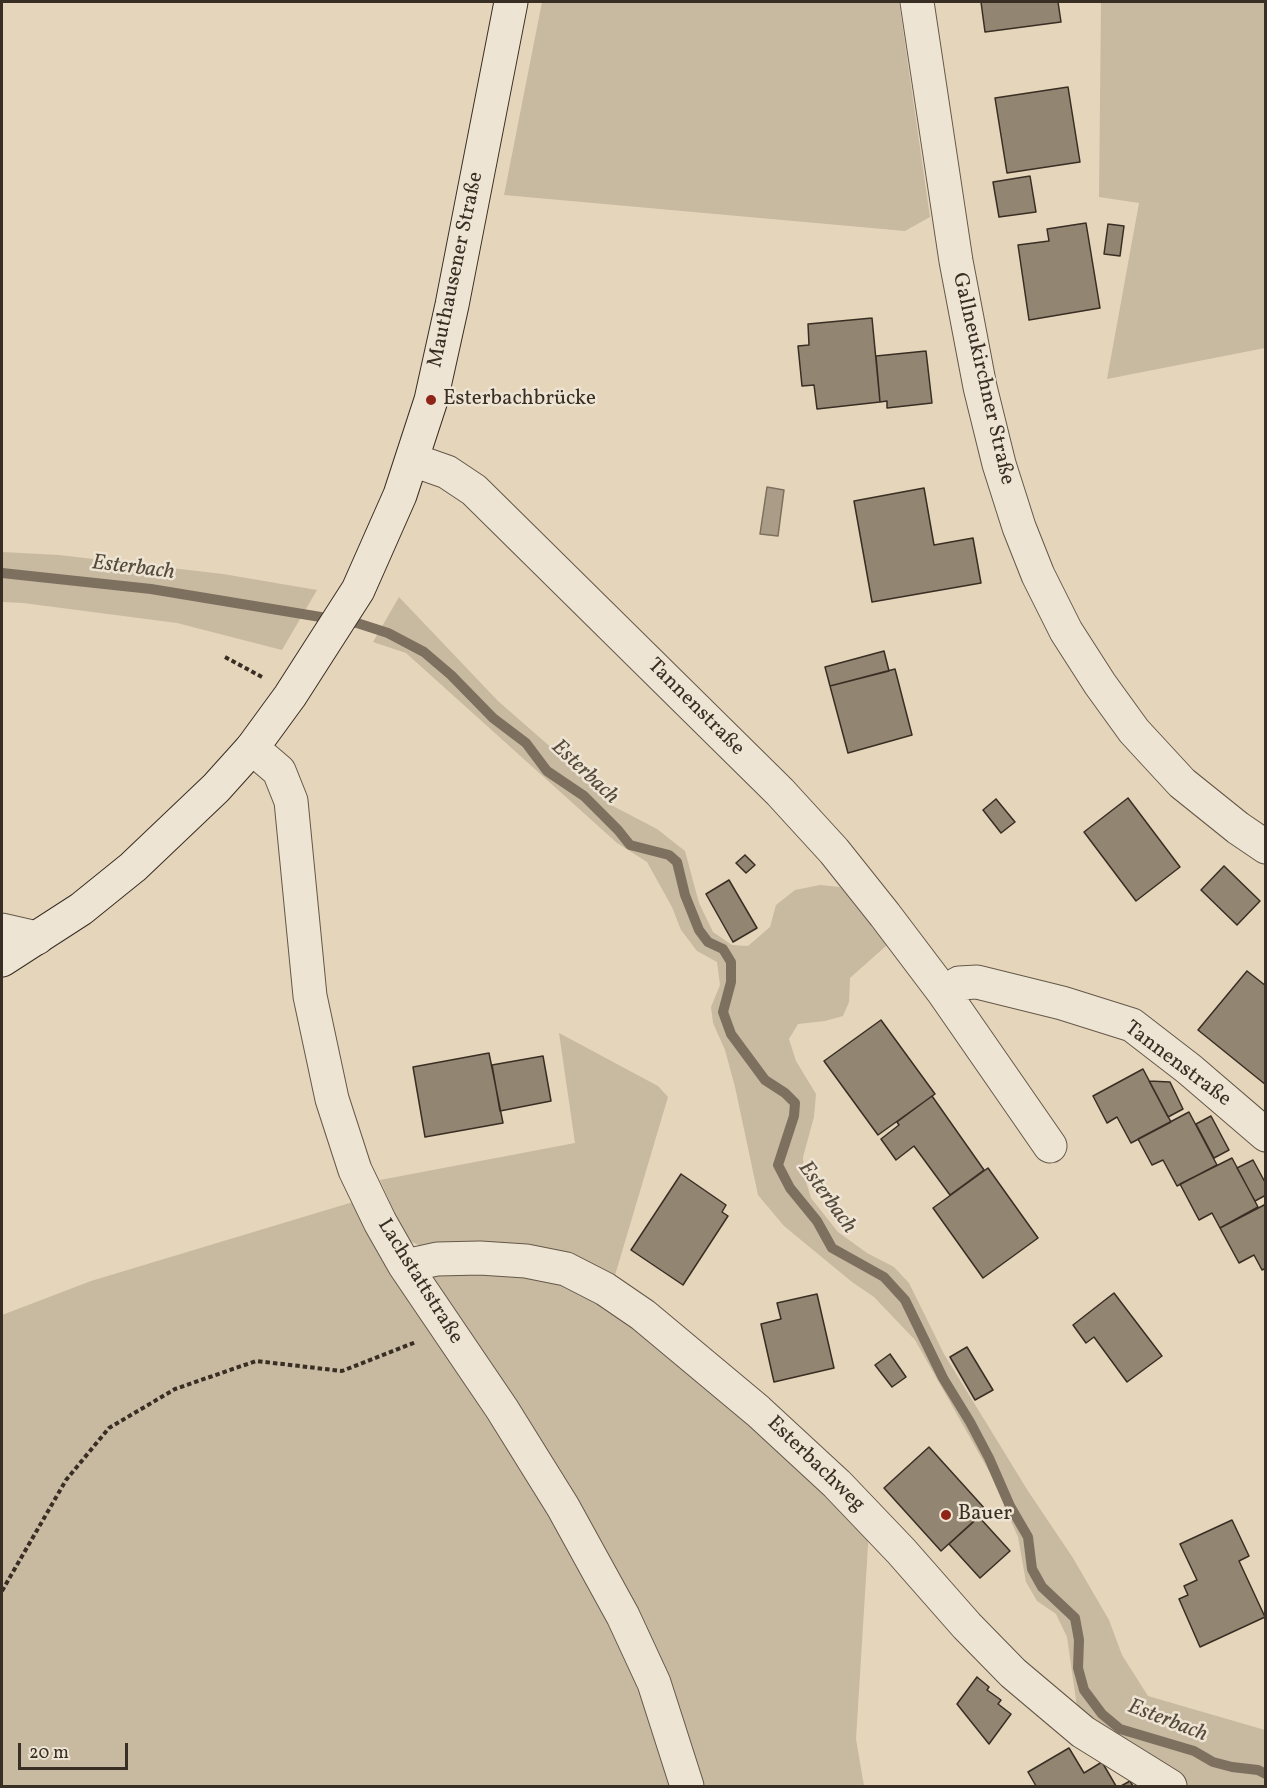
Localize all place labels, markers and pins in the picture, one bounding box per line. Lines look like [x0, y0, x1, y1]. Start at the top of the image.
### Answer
place label: Esterbachbrücke [443, 387, 596, 413]
marker: Esterbachbrücke [424, 393, 438, 407]
place label: Bauer [958, 1502, 1012, 1528]
marker: Bauer [939, 1508, 953, 1522]

